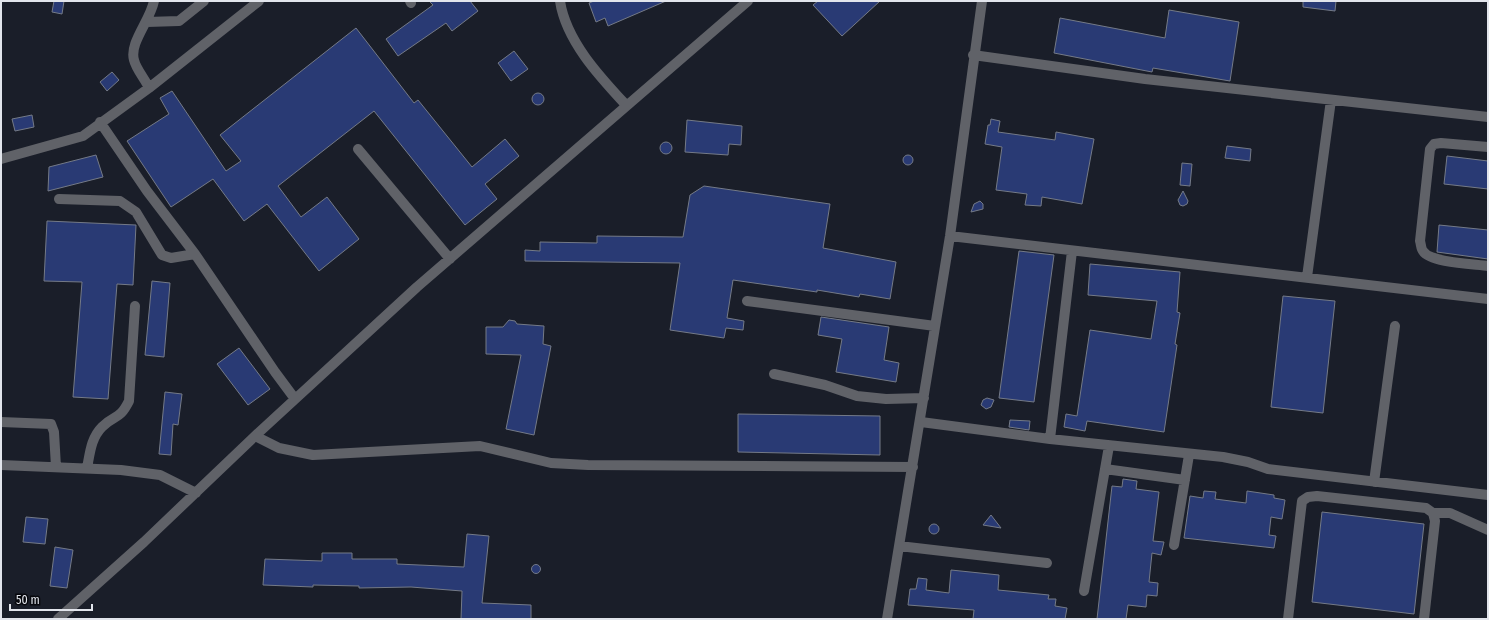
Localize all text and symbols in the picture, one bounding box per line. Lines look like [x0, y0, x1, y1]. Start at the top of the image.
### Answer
scale bar [10, 586, 92, 612]
text: 50 m [16, 593, 40, 607]

